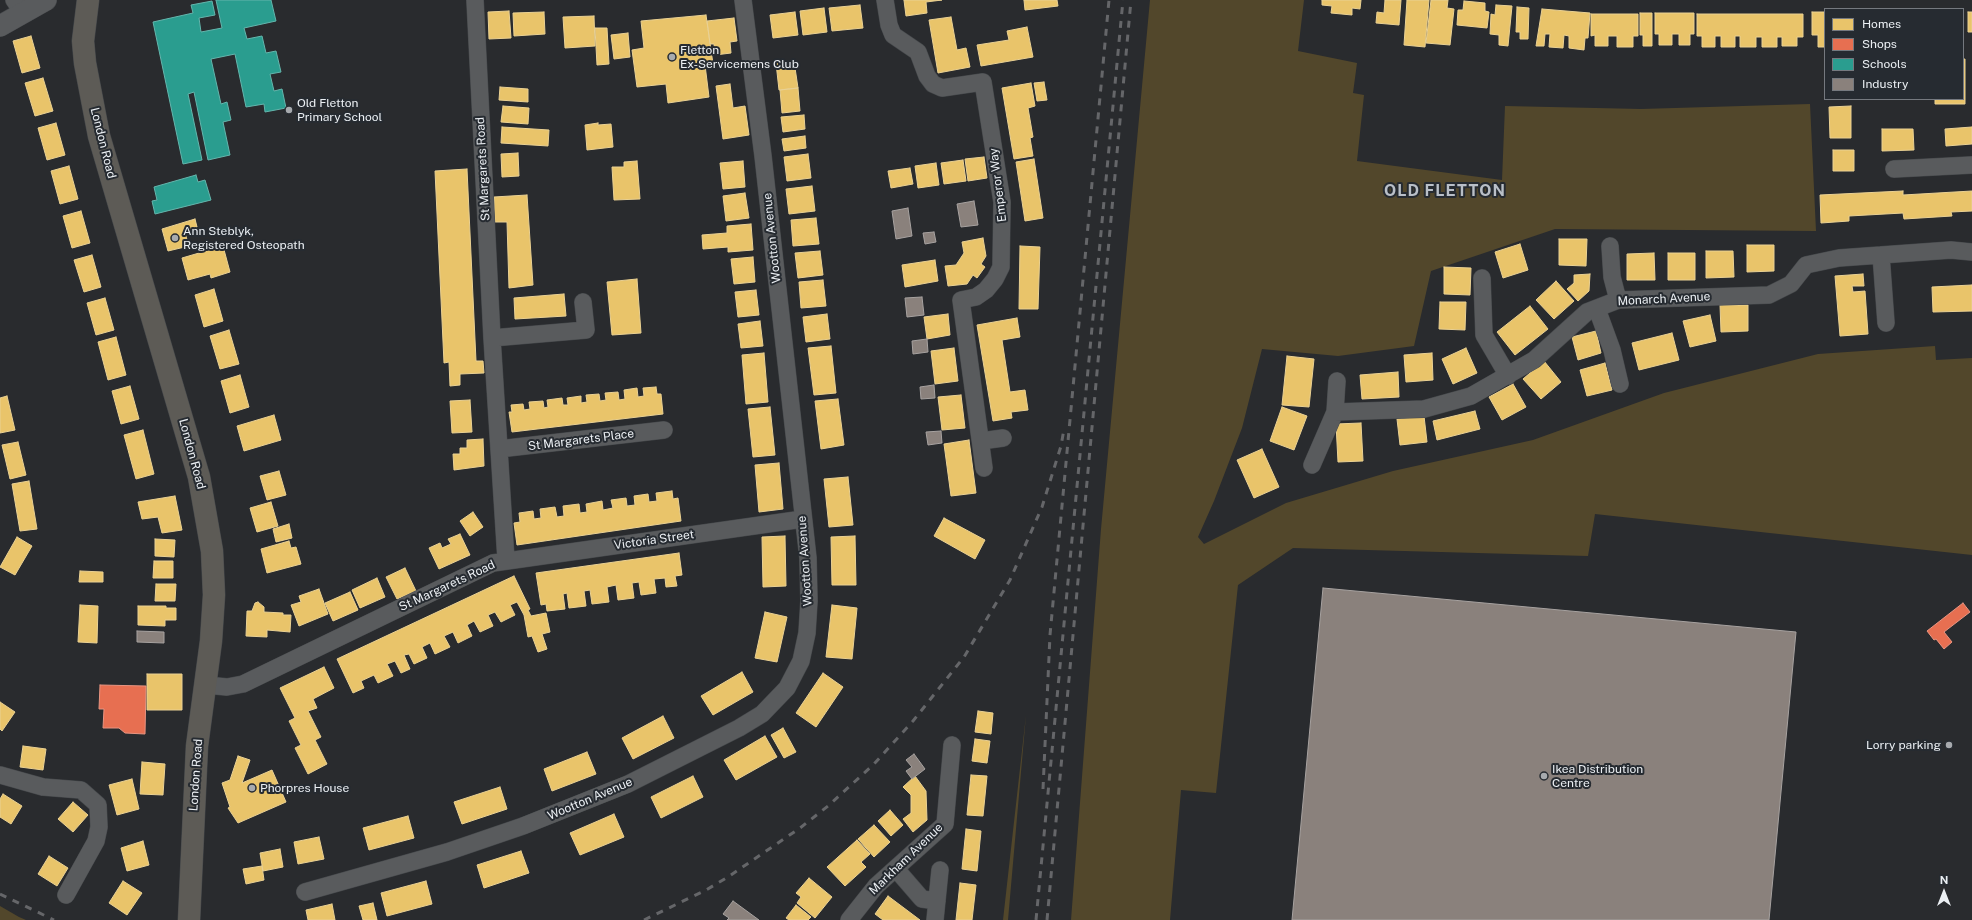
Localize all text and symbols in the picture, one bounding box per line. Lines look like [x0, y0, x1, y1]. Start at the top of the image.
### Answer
legend [1824, 8, 1964, 100]
text: Homes [1862, 17, 1901, 31]
text: Shops [1862, 37, 1897, 51]
place label: Fletton Ex-Servicemens Club [680, 43, 799, 71]
marker: Fletton Ex-Servicemens Club [667, 52, 677, 62]
text: Schools [1862, 57, 1907, 71]
text: Industry [1862, 77, 1908, 91]
place label: Old Fletton Primary School [297, 96, 382, 124]
marker: Old Fletton Primary School [284, 105, 294, 115]
street label: London Road [87, 106, 119, 180]
street label: St Margarets Road [473, 117, 493, 221]
street label: Emperor Way [986, 147, 1010, 223]
district label: OLD FLETTON [1384, 181, 1506, 201]
street label: Wootton Avenue [760, 192, 784, 284]
place label: Ann Steblyk, Registered Osteopath [183, 224, 305, 252]
marker: Ann Steblyk, Registered Osteopath [170, 233, 180, 243]
street label: Monarch Avenue [1617, 289, 1711, 309]
street label: London Road [176, 417, 208, 491]
street label: St Margarets Place [527, 426, 635, 454]
street label: Wootton Avenue [795, 515, 815, 607]
street label: Victoria Street [613, 527, 695, 553]
street label: St Margarets Road [397, 557, 497, 615]
street label: London Road [186, 738, 206, 812]
place label: Lorry parking [1866, 738, 1941, 752]
marker: Lorry parking [1944, 740, 1954, 750]
place label: Ikea Distribution Centre [1552, 762, 1643, 790]
marker: Ikea Distribution Centre [1539, 771, 1549, 781]
street label: Wootton Avenue [545, 775, 635, 823]
place label: Phorpres House [260, 781, 349, 795]
marker: Phorpres House [247, 783, 257, 793]
street label: Markham Avenue [866, 820, 946, 898]
north arrow [1924, 872, 1964, 912]
text: N [1940, 874, 1948, 886]

